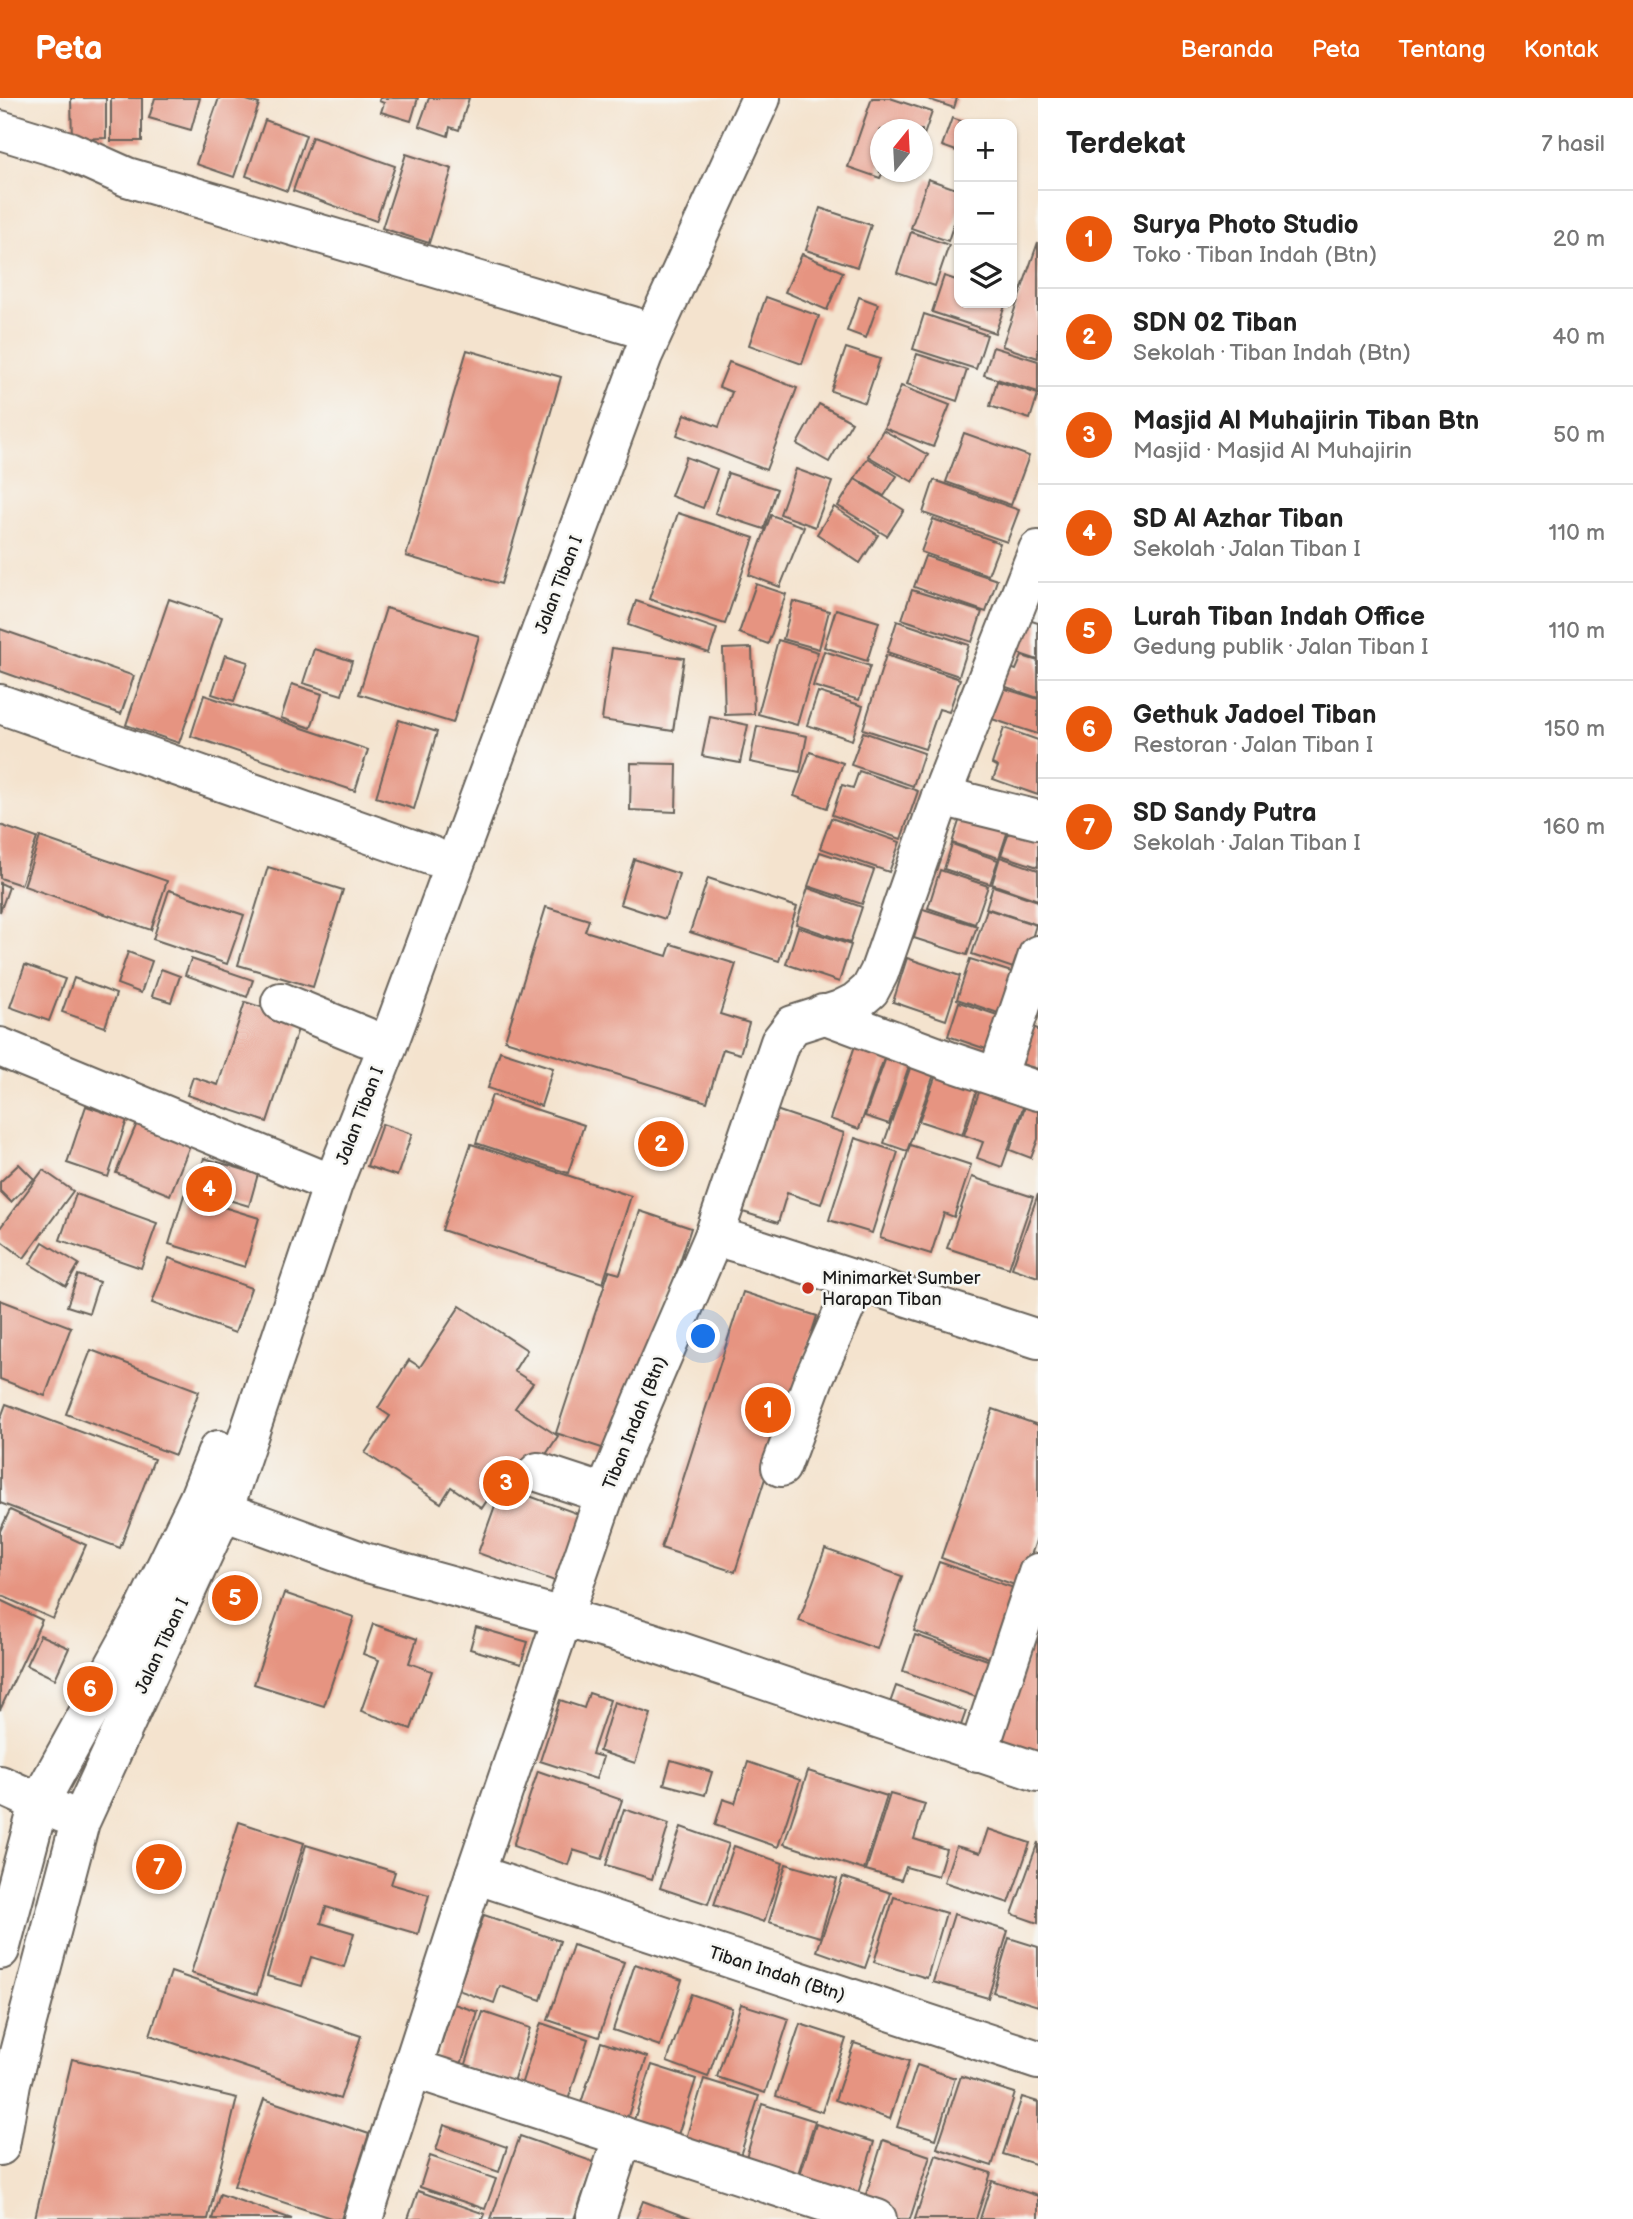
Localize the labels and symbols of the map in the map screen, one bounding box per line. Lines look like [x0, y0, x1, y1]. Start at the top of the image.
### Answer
north arrow [870, 119, 933, 182]
street label: Jalan Tiban I [531, 533, 587, 637]
street label: Jalan Tiban I [332, 1064, 388, 1168]
pin: 2 [638, 1118, 684, 1170]
pin: 4 [186, 1163, 232, 1215]
place label: Minimarket Sumber Harapan Tiban [822, 1268, 981, 1310]
marker: Minimarket Sumber Harapan Tiban [800, 1280, 816, 1296]
your location [686, 1319, 720, 1353]
street label: Tiban Indah (Btn) [599, 1353, 671, 1493]
pin: 1 [745, 1384, 791, 1436]
pin: 3 [483, 1457, 529, 1509]
pin: 5 [212, 1572, 258, 1624]
street label: Jalan Tiban I [131, 1595, 193, 1697]
pin: 6 [67, 1663, 113, 1715]
pin: 7 [136, 1841, 182, 1893]
street label: Tiban Indah (Btn) [706, 1942, 848, 2006]

